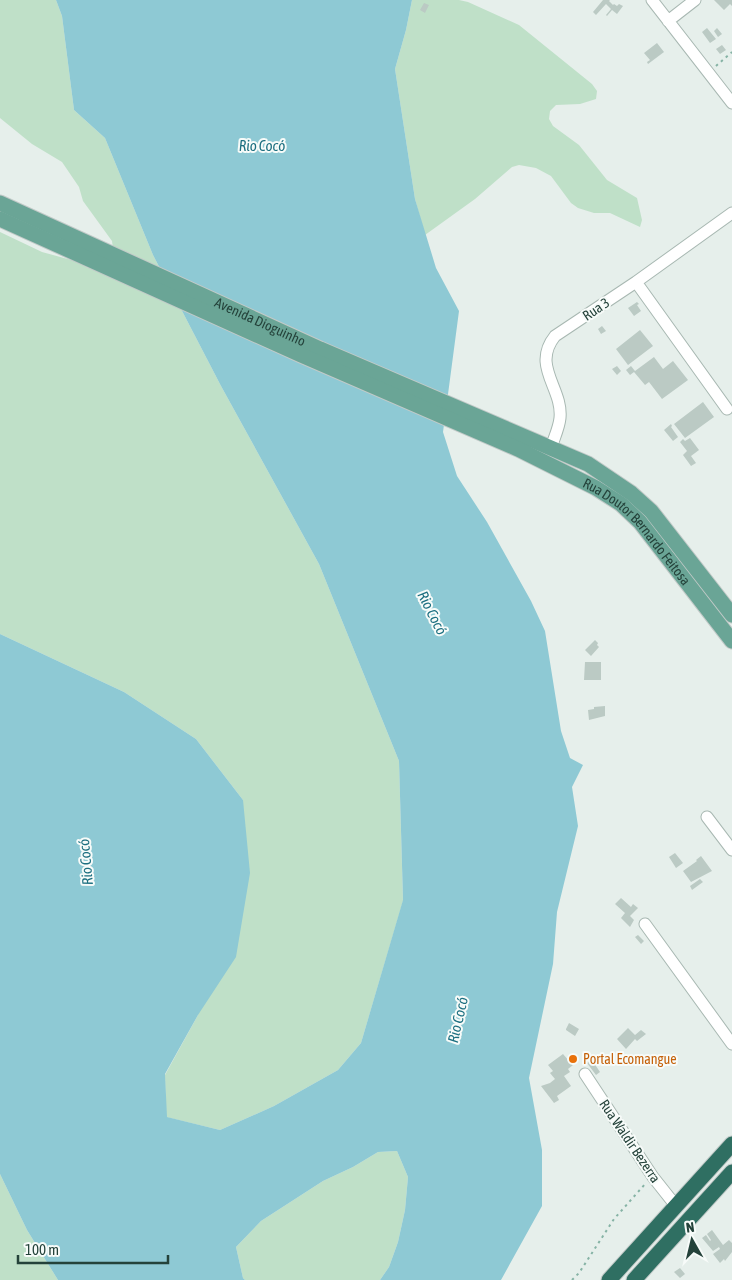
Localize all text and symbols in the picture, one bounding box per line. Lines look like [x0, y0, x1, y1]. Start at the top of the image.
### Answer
water label: Rio Cocó [239, 137, 285, 154]
street label: Avenida Dioguinho [212, 294, 308, 349]
street label: Rua 3 [580, 294, 612, 324]
street label: Rua Doutor Bernardo Feitosa [581, 475, 694, 588]
water label: Rio Cocó [414, 588, 451, 637]
water label: Rio Cocó [75, 838, 96, 886]
water label: Rio Cocó [444, 995, 471, 1044]
place label: Portal Ecomangue [583, 1051, 677, 1067]
marker: Portal Ecomangue [567, 1053, 579, 1065]
street label: Rua Waldir Bezerra [596, 1096, 664, 1186]
north arrow [667, 1215, 717, 1265]
text: N [685, 1219, 695, 1236]
scale bar [18, 1232, 168, 1264]
text: 100 m [25, 1241, 59, 1258]

